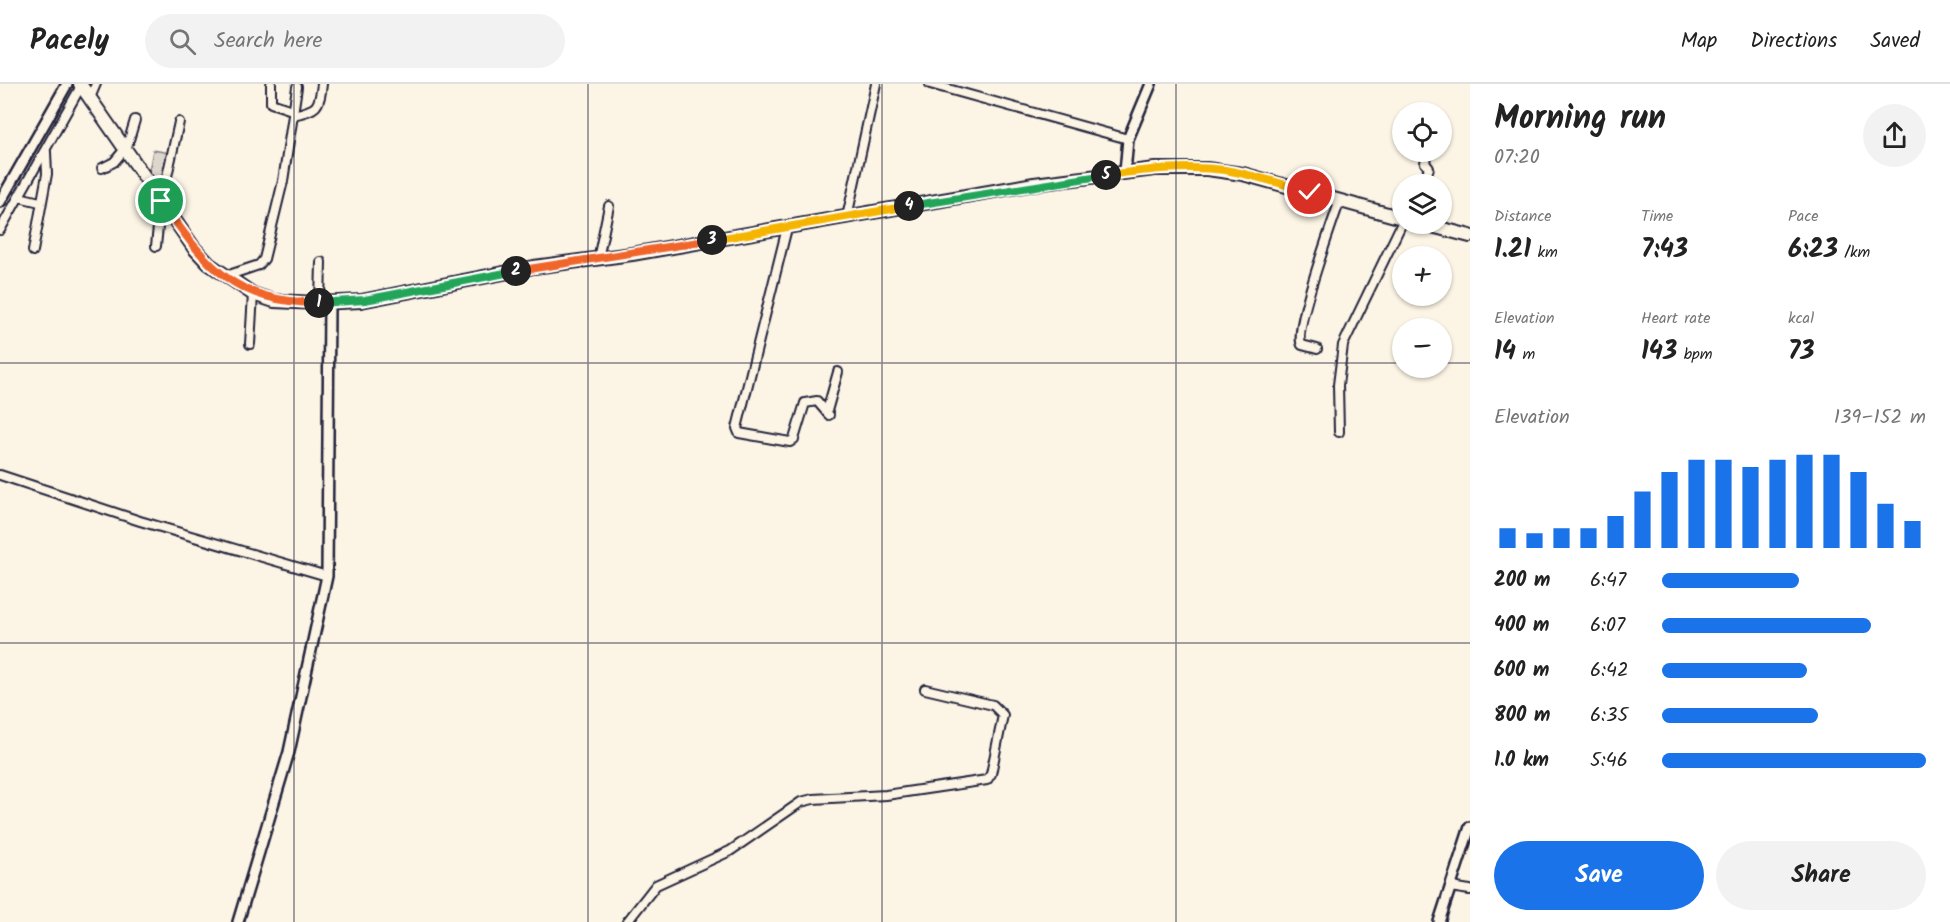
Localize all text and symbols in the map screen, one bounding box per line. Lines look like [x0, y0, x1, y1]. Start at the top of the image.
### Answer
search box [145, 14, 565, 68]
text: Pacely [30, 19, 109, 64]
text: Search here [214, 24, 323, 59]
icon: search [166, 25, 199, 58]
text: Map [1681, 25, 1717, 58]
text: Directions [1750, 25, 1837, 58]
text: Saved [1870, 25, 1920, 58]
text: Morning run [1494, 93, 1666, 146]
map controls [1392, 102, 1452, 378]
button: locate [1392, 102, 1452, 162]
button: share [1863, 104, 1926, 167]
text: 07:20 [1494, 142, 1540, 174]
pin: 5 [1091, 160, 1121, 190]
text: 5 [1102, 162, 1110, 187]
pin [1284, 166, 1335, 217]
button: layers [1392, 174, 1452, 234]
pin [135, 175, 186, 226]
icon: check [1293, 175, 1326, 208]
icon: arrive [144, 184, 177, 217]
pin: 4 [894, 191, 924, 221]
text: 4 [905, 193, 913, 218]
text: Distance [1494, 204, 1552, 229]
text: Time [1641, 204, 1673, 229]
text: Pace [1788, 204, 1819, 229]
pin: 3 [697, 225, 727, 255]
text: 3 [708, 227, 716, 252]
text: 1.21 [1494, 229, 1531, 271]
text: 7:43 [1641, 229, 1688, 271]
text: 6:23 [1788, 229, 1838, 271]
text: km [1531, 240, 1558, 265]
text: /km [1838, 240, 1870, 265]
button: + [1392, 246, 1452, 306]
pin: 2 [501, 256, 531, 286]
text: 2 [511, 258, 521, 283]
pin: 1 [304, 288, 334, 318]
text: 1 [317, 290, 321, 315]
text: Elevation [1494, 306, 1555, 331]
text: Heart rate [1641, 306, 1711, 331]
text: kcal [1788, 306, 1814, 331]
button: − [1392, 318, 1452, 378]
text: 14 [1494, 331, 1516, 373]
text: 143 [1641, 331, 1677, 373]
text: 73 [1788, 331, 1815, 373]
text: m [1516, 342, 1535, 367]
text: bpm [1677, 342, 1712, 367]
text: Elevation [1494, 402, 1570, 434]
text: 139–152 m [1834, 402, 1926, 434]
text: 200 m [1494, 565, 1550, 597]
text: 6:47 [1590, 565, 1626, 597]
text: 400 m [1494, 610, 1550, 642]
text: 6:07 [1590, 610, 1625, 642]
text: 600 m [1494, 655, 1549, 687]
text: 6:42 [1590, 655, 1629, 687]
text: 800 m [1494, 700, 1550, 732]
text: 6:35 [1590, 700, 1628, 732]
text: 1.0 km [1494, 745, 1549, 777]
text: 5:46 [1590, 745, 1628, 777]
button: Save [1494, 841, 1704, 910]
button: Share [1716, 841, 1926, 910]

